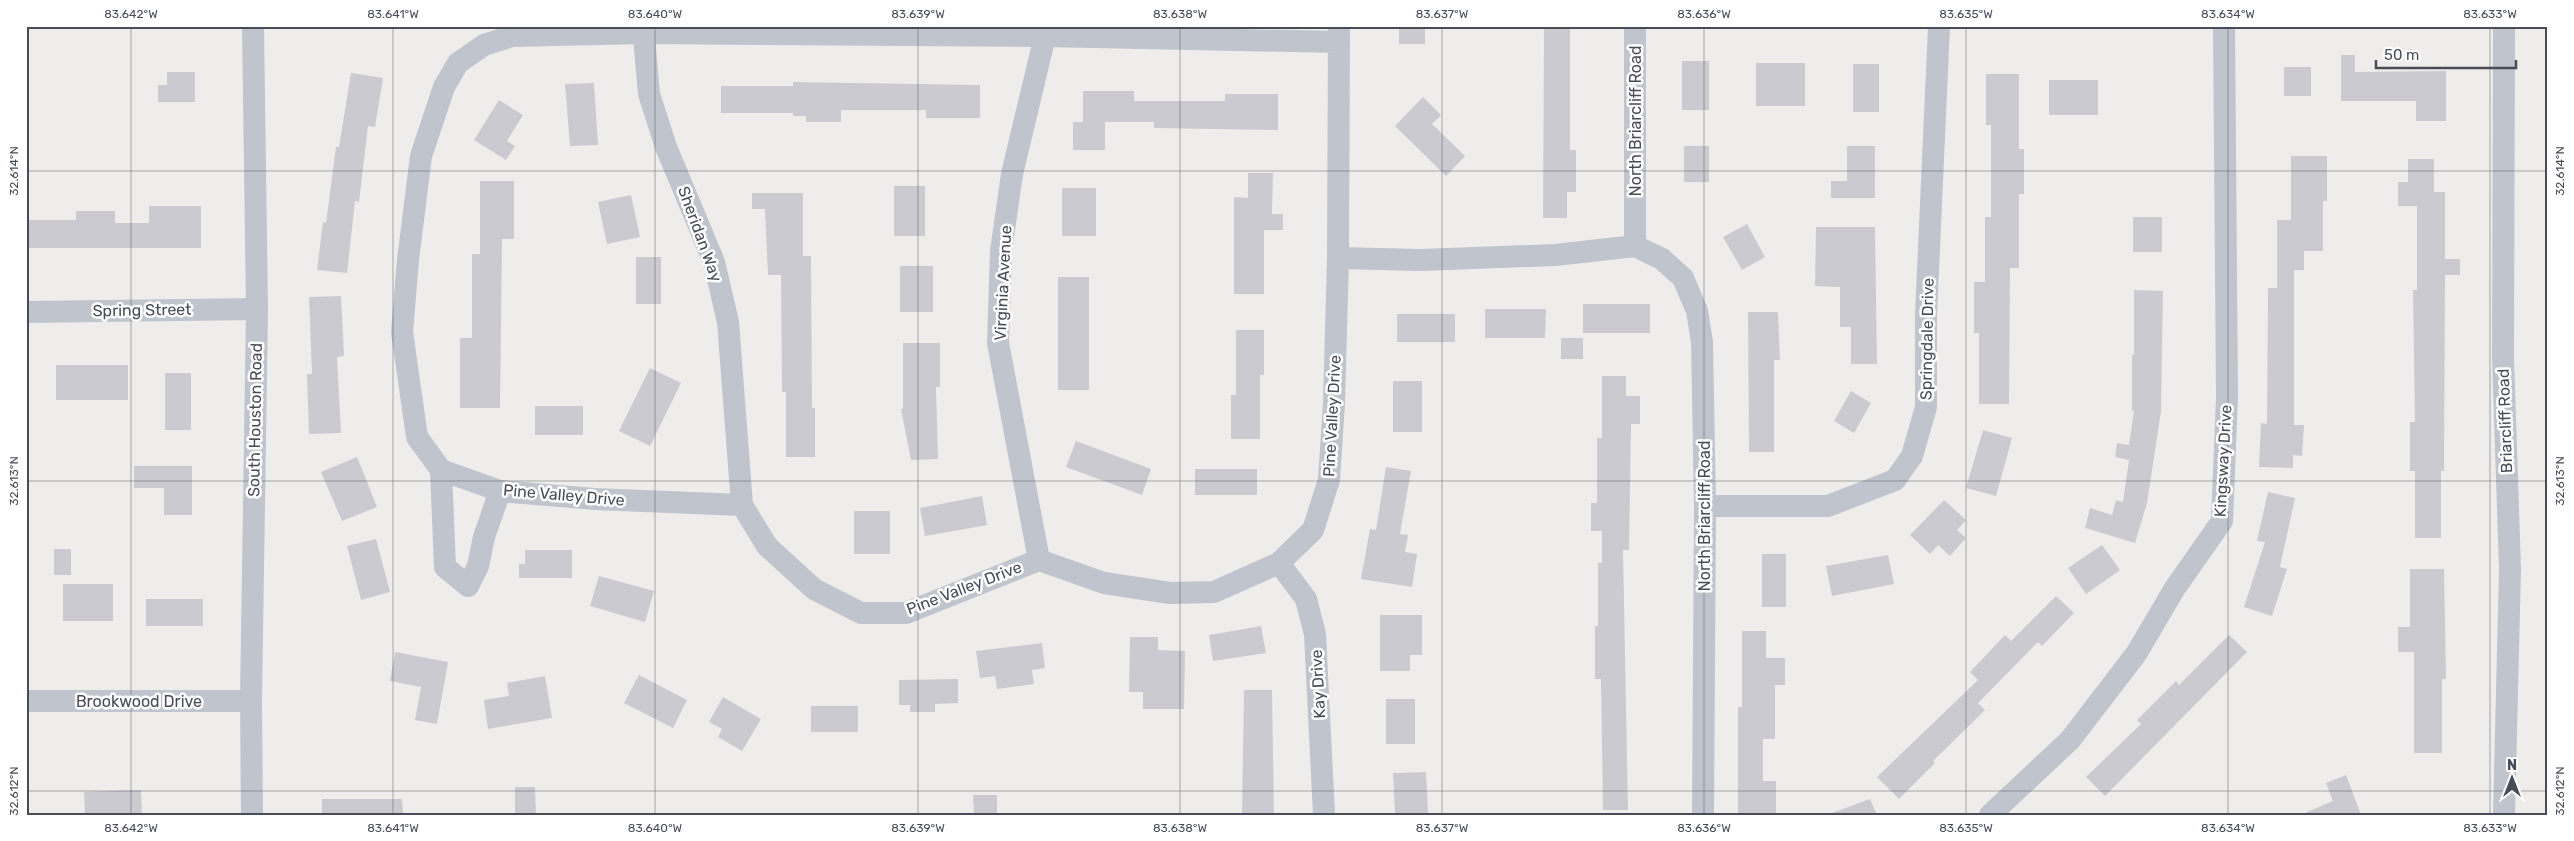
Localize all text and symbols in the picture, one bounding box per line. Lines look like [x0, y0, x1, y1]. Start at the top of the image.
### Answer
text: 83.642°W [104, 7, 158, 21]
text: 83.641°W [367, 7, 419, 21]
text: 83.640°W [628, 7, 683, 21]
text: 83.639°W [891, 7, 945, 21]
text: 83.638°W [1153, 7, 1207, 21]
text: 83.637°W [1416, 7, 1469, 21]
text: 83.636°W [1677, 7, 1731, 21]
text: 83.635°W [1939, 7, 1993, 21]
text: 83.634°W [2201, 7, 2255, 21]
text: 83.633°W [2463, 7, 2517, 21]
scale bar [2376, 38, 2516, 70]
street label: North Briarcliff Road [1626, 46, 1645, 196]
text: 50 m [2384, 46, 2419, 64]
text: 32.614°N [7, 146, 21, 196]
text: 32.614°N [2553, 146, 2567, 196]
street label: Sheridan Way [674, 184, 726, 285]
street label: Virginia Avenue [990, 225, 1016, 341]
street label: Springdale Drive [1916, 278, 1938, 400]
street label: Spring Street [92, 300, 192, 320]
street label: South Houston Road [244, 343, 266, 497]
street label: Pine Valley Drive [1319, 355, 1345, 477]
street label: Briarcliff Road [2494, 368, 2516, 474]
street label: Kingsway Drive [2211, 404, 2235, 518]
street label: North Briarcliff Road [1695, 441, 1714, 591]
text: 32.613°N [7, 456, 21, 506]
text: 32.613°N [2553, 456, 2567, 506]
street label: Pine Valley Drive [502, 480, 626, 510]
street label: Pine Valley Drive [904, 557, 1024, 619]
street label: Kay Drive [1307, 649, 1329, 719]
street label: Brookwood Drive [76, 692, 202, 711]
north arrow [2486, 754, 2536, 804]
text: N [2507, 757, 2517, 774]
text: 32.612°N [7, 766, 21, 816]
text: 32.612°N [2553, 766, 2567, 816]
text: 83.642°W [104, 821, 158, 835]
text: 83.641°W [367, 821, 419, 835]
text: 83.640°W [628, 821, 683, 835]
text: 83.639°W [891, 821, 945, 835]
text: 83.638°W [1153, 821, 1207, 835]
text: 83.637°W [1416, 821, 1469, 835]
text: 83.636°W [1677, 821, 1731, 835]
text: 83.635°W [1939, 821, 1993, 835]
text: 83.634°W [2201, 821, 2255, 835]
text: 83.633°W [2463, 821, 2517, 835]

